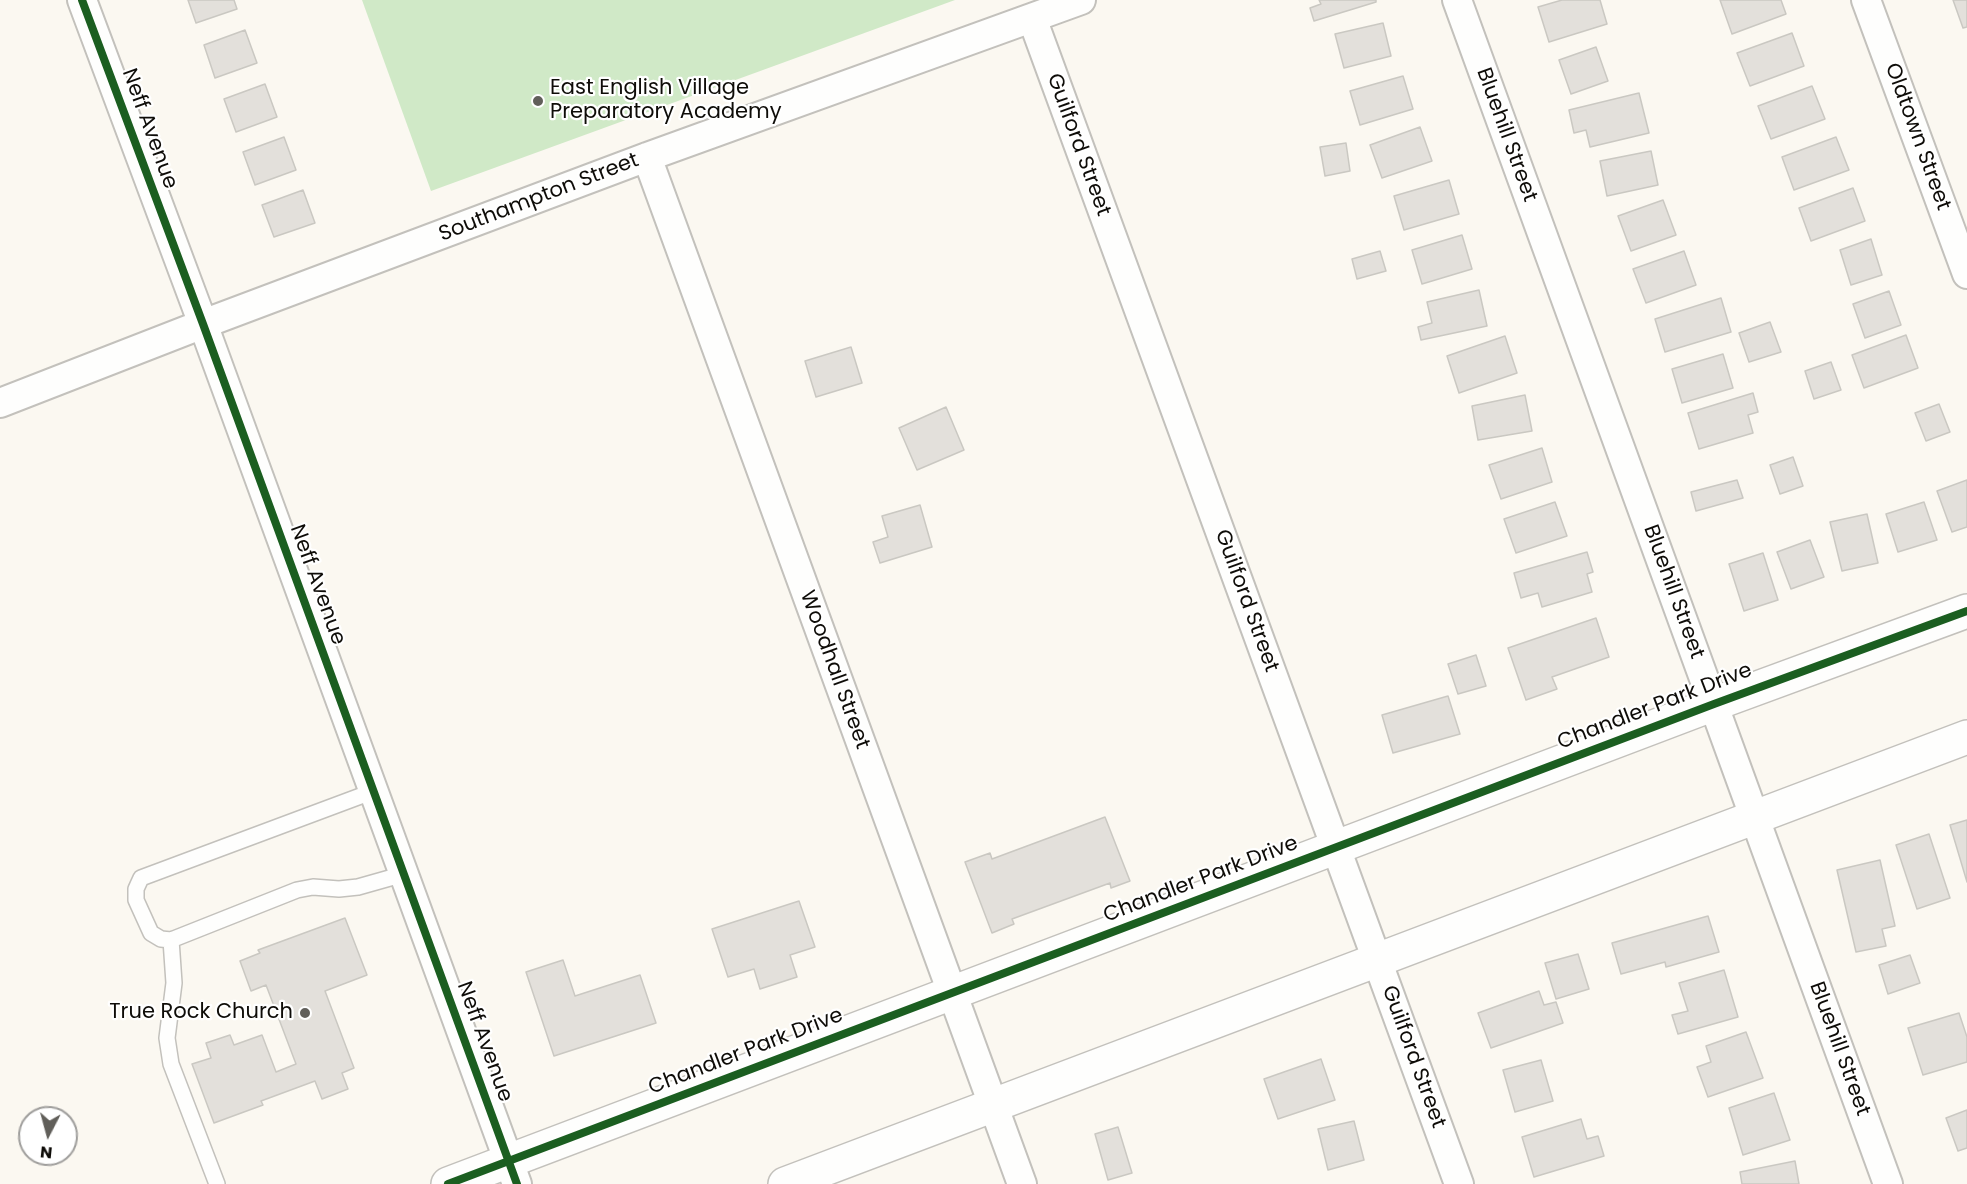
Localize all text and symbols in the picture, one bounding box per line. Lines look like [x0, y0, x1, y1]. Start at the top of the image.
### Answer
street label: Oldtown Street [1879, 60, 1955, 214]
street label: Neff Avenue [116, 65, 182, 193]
street label: Bluehill Street [1470, 65, 1542, 205]
street label: Guilford Street [1041, 70, 1115, 220]
place label: East English Village Preparatory Academy [550, 76, 782, 126]
marker: East English Village Preparatory Academy [531, 94, 545, 108]
street label: Southampton Street [436, 148, 642, 248]
street label: Neff Avenue [284, 521, 350, 649]
street label: Bluehill Street [1637, 522, 1709, 662]
street label: Guilford Street [1209, 526, 1283, 676]
street label: Woodhall Street [794, 587, 874, 753]
street label: Chandler Park Drive [1554, 658, 1756, 756]
street label: Chandler Park Drive [1100, 831, 1302, 929]
street label: Neff Avenue [451, 978, 517, 1106]
street label: Bluehill Street [1803, 979, 1875, 1119]
street label: Guilford Street [1376, 982, 1450, 1132]
place label: True Rock Church [109, 1000, 293, 1026]
street label: Chandler Park Drive [645, 1003, 847, 1101]
marker: True Rock Church [298, 1006, 312, 1020]
north arrow [18, 1106, 78, 1166]
text: N [39, 1140, 53, 1164]

